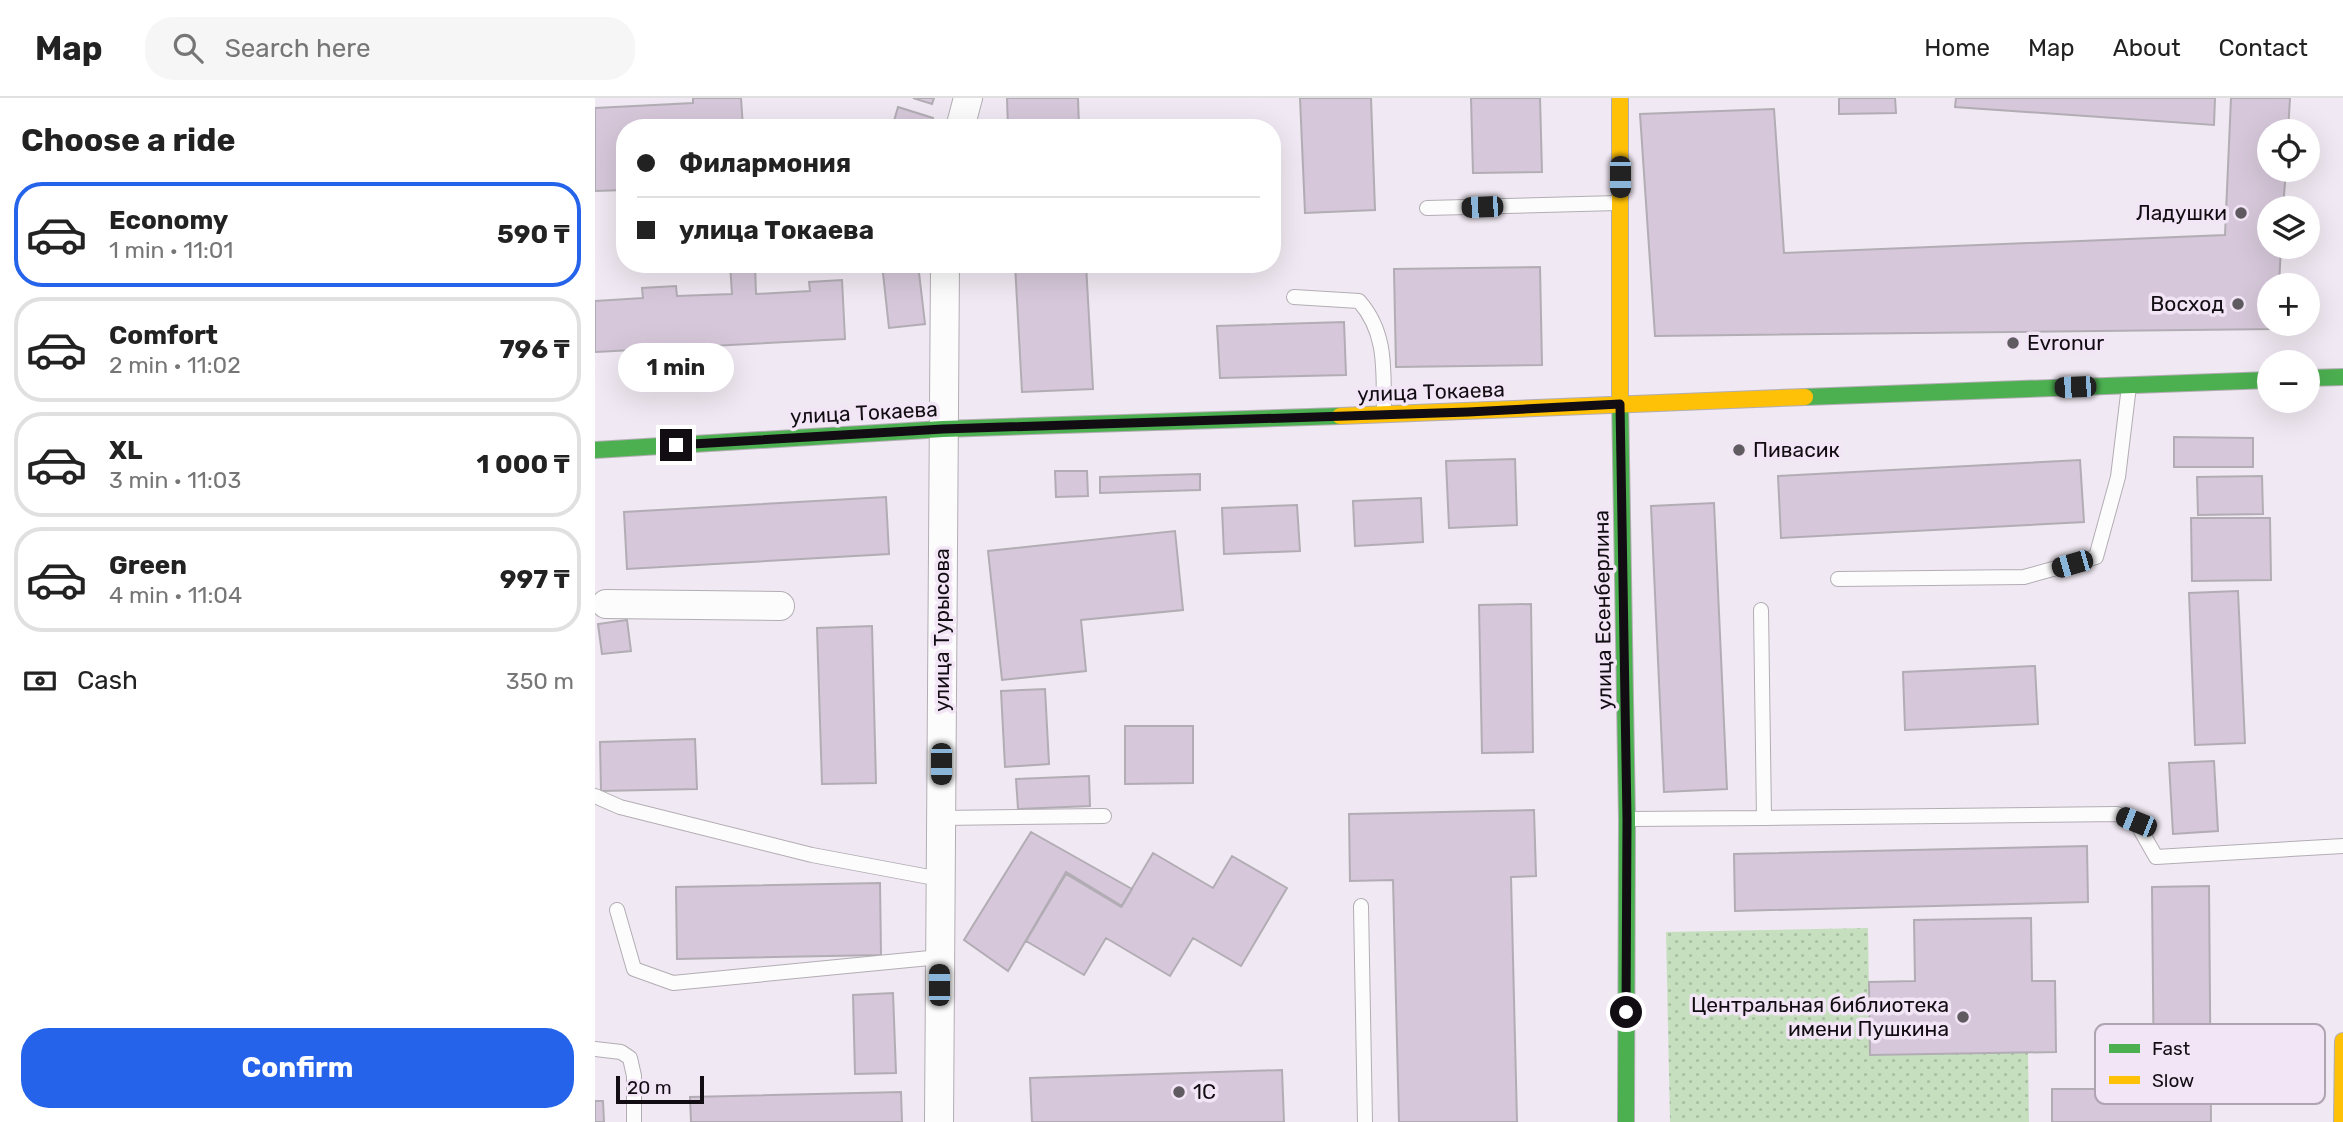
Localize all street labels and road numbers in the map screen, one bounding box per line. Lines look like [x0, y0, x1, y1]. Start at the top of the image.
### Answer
street label: улица Токаева [1357, 376, 1505, 407]
street label: улица Токаева [790, 396, 938, 429]
street label: улица Есенберлина [1588, 510, 1617, 710]
street label: улица Турысова [929, 548, 954, 712]

